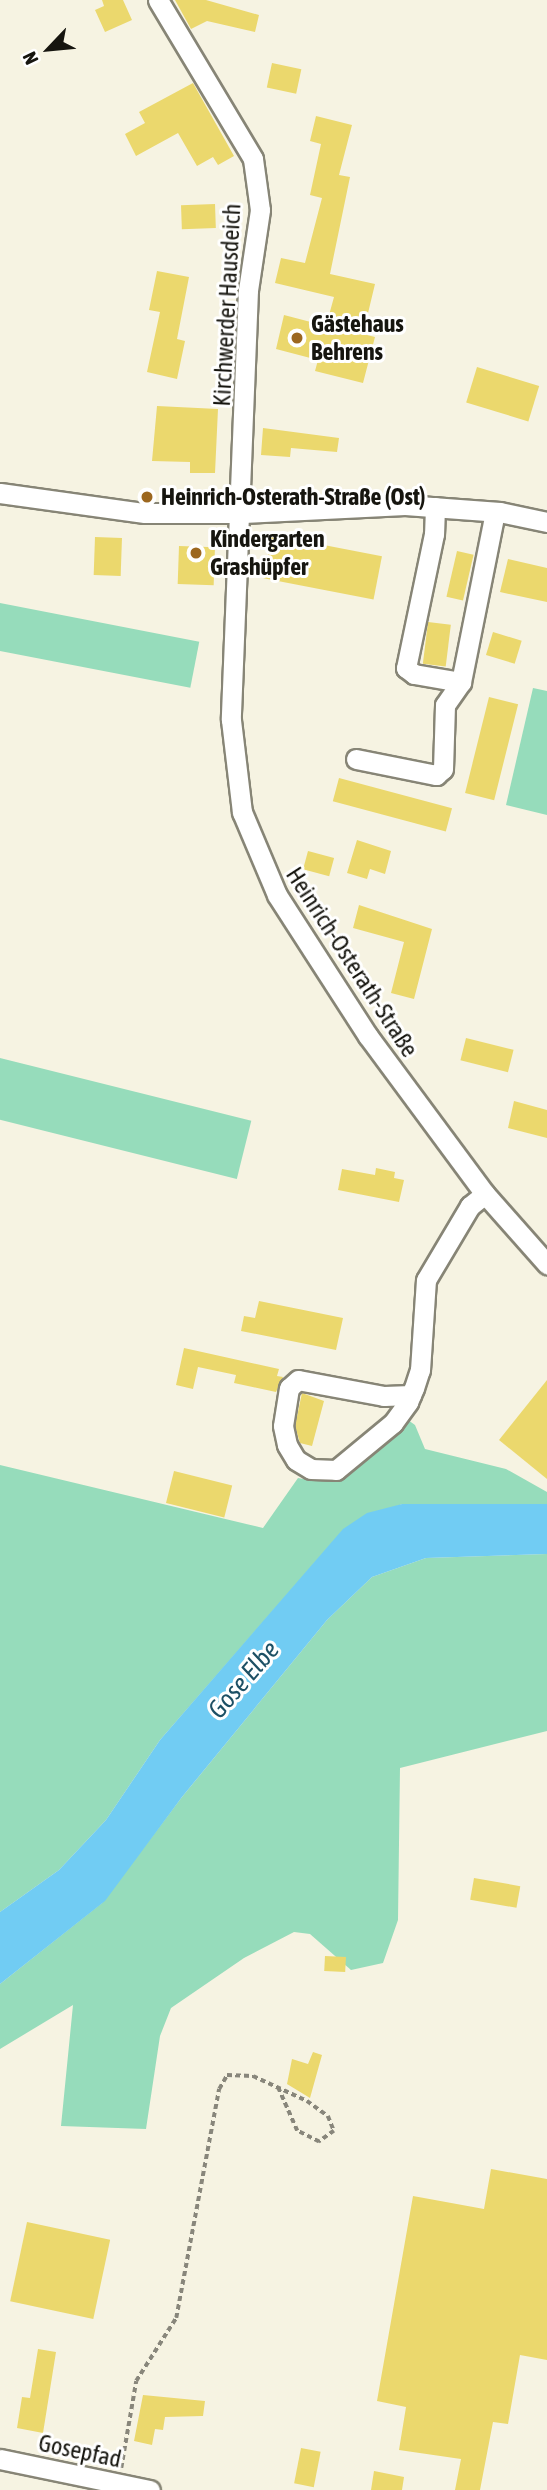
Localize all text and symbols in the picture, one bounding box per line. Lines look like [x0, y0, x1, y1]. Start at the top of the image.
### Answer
north arrow [14, 14, 84, 84]
text: N [18, 48, 42, 68]
street label: Kirchwerder Hausdeich [207, 203, 247, 407]
place label: Gästehaus Behrens [311, 310, 404, 366]
marker: Gästehaus Behrens [289, 330, 305, 346]
place label: Heinrich-Osterath-Straße (Ost) [161, 483, 426, 511]
marker: Heinrich-Osterath-Straße (Ost) [139, 489, 155, 505]
place label: Kindergarten Grashüpfer [210, 525, 325, 581]
marker: Kindergarten Grashüpfer [188, 545, 204, 561]
street label: Heinrich-Osterath-Straße [280, 862, 424, 1062]
water label: Gose Elbe [202, 1635, 286, 1725]
street label: Gosepfad [36, 2428, 124, 2474]

